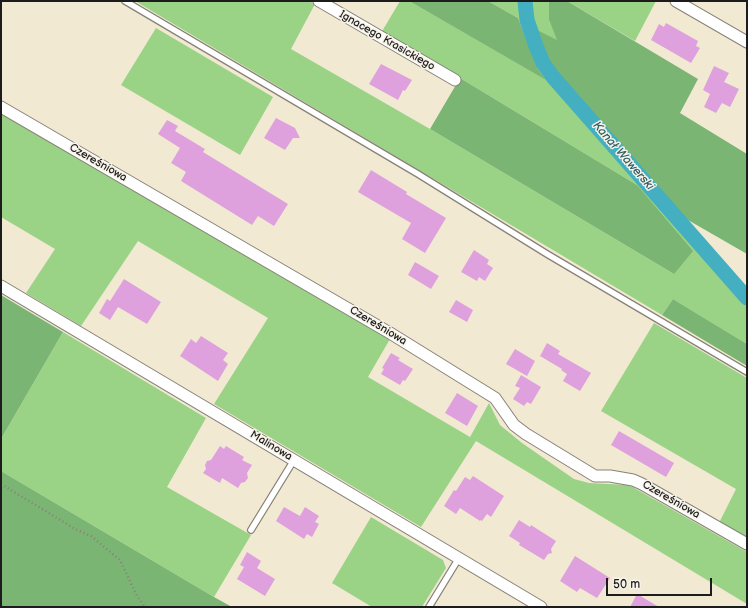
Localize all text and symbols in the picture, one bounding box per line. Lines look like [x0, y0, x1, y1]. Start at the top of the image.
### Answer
street label: Ignacego Krasickiego [337, 8, 437, 74]
water label: Kanał Wawerski [589, 119, 657, 193]
street label: Czereśniowa [67, 141, 129, 185]
street label: Czereśniowa [347, 304, 409, 348]
street label: Malinowa [248, 428, 294, 464]
street label: Czereśniowa [640, 478, 702, 522]
scale bar [608, 570, 714, 596]
text: 50 m [613, 577, 640, 592]

